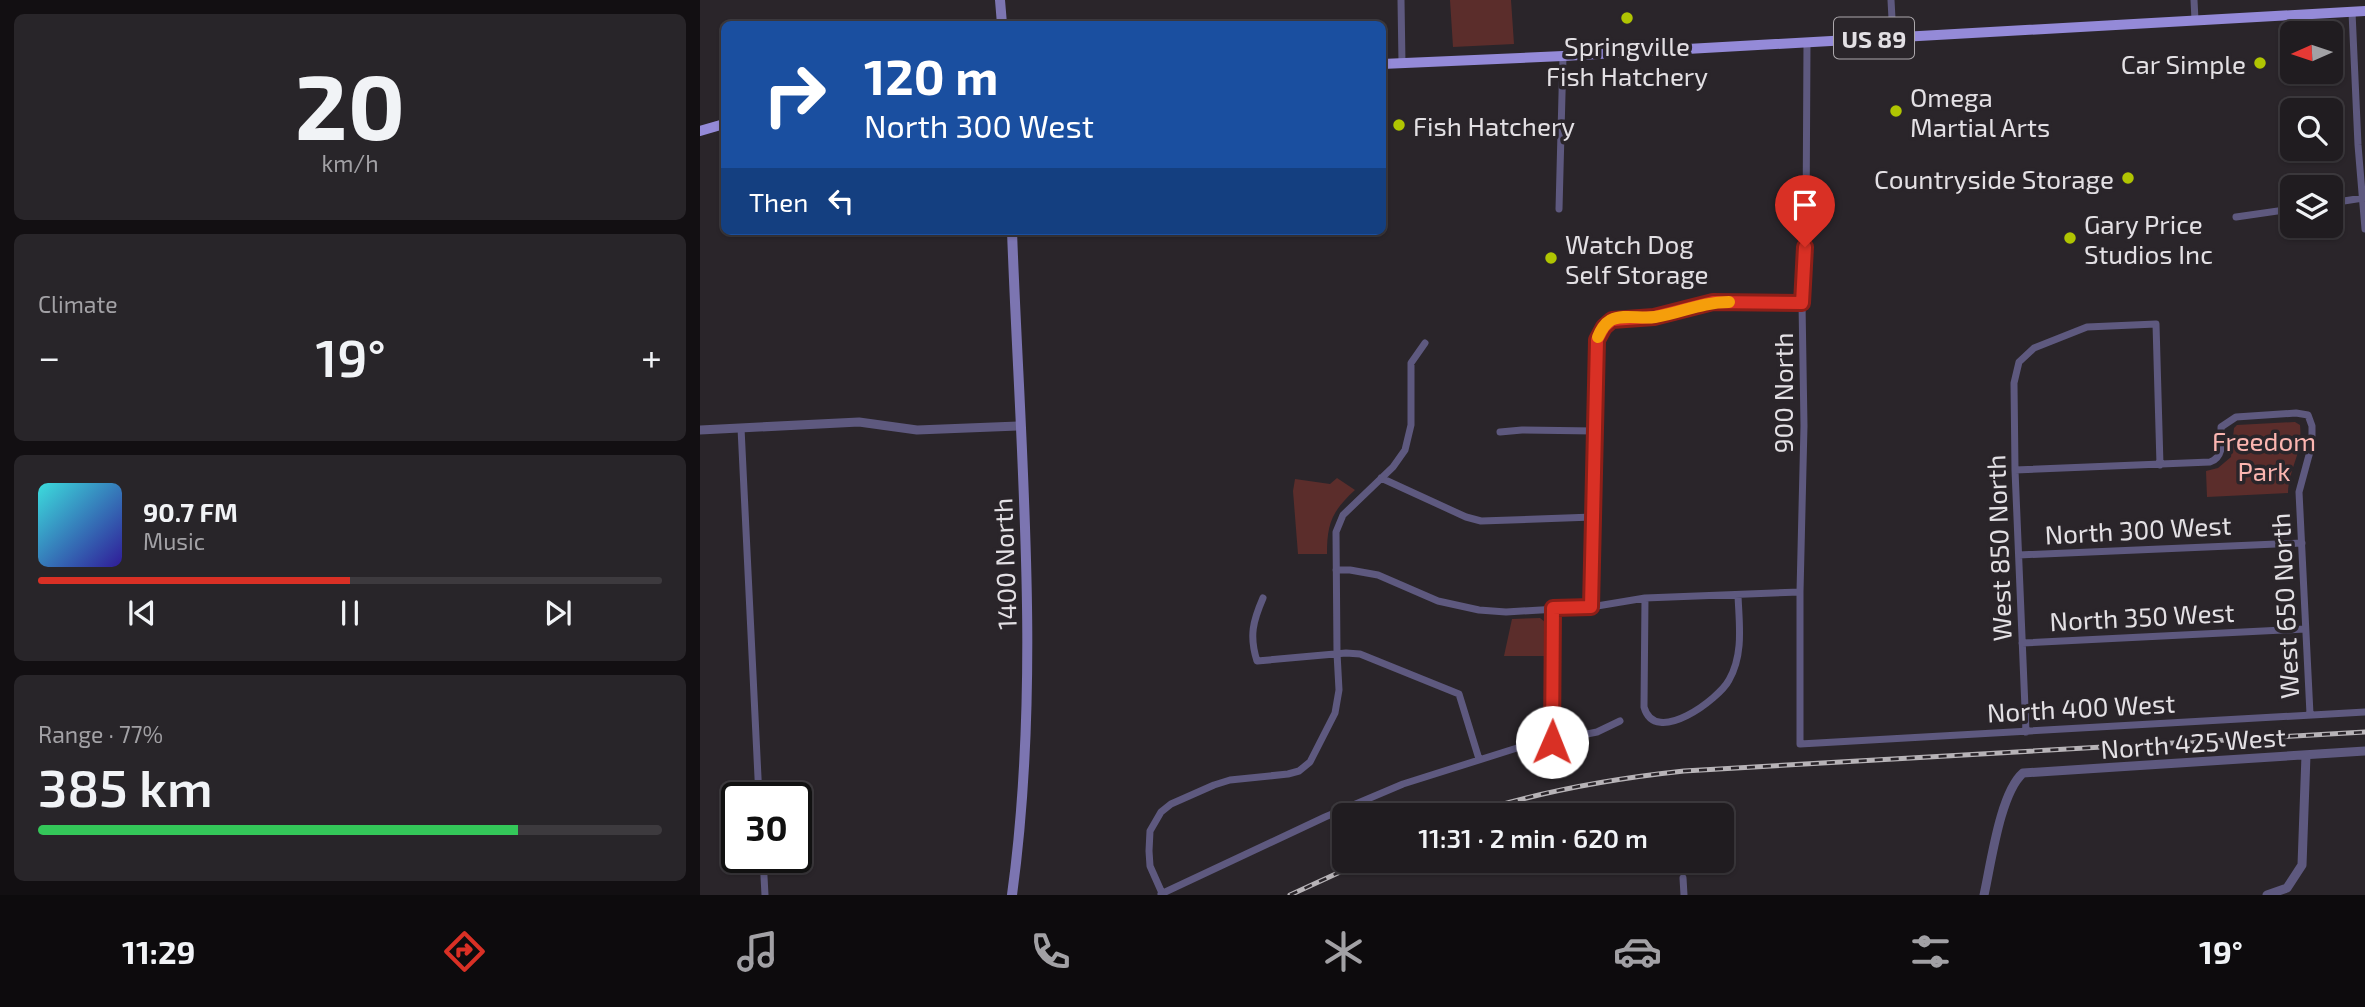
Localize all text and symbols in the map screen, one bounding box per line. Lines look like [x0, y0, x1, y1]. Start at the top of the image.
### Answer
marker: Springville Fish Hatchery [1619, 10, 1635, 26]
road number: US 89 [1834, 18, 1914, 58]
north arrow [2280, 21, 2343, 84]
map controls [2280, 21, 2343, 238]
place label: Springville Fish Hatchery [1546, 30, 1708, 91]
text: 120 m [864, 46, 998, 105]
place label: Car Simple [2121, 48, 2246, 79]
text: 20 [295, 49, 405, 158]
icon: right [749, 49, 840, 140]
marker: Car Simple [2252, 55, 2268, 71]
place label: Omega Martial Arts [1910, 81, 2050, 142]
button: search [2280, 98, 2343, 161]
marker: Omega Martial Arts [1888, 103, 1904, 119]
text: North 300 West [864, 106, 1094, 144]
place label: Fish Hatchery [1413, 110, 1575, 141]
marker: Fish Hatchery [1391, 117, 1407, 133]
text: km/h [321, 149, 379, 177]
place label: Countryside Storage [1874, 163, 2114, 194]
marker: Countryside Storage [2120, 170, 2136, 186]
pin [1775, 175, 1835, 247]
button: layers [2280, 175, 2343, 238]
icon: left [822, 182, 860, 220]
text: Then [749, 186, 808, 217]
icon: arrive [1786, 186, 1824, 224]
place label: Gary Price Studios Inc [2084, 208, 2213, 269]
place label: Watch Dog Self Storage [1565, 228, 1709, 289]
marker: Gary Price Studios Inc [2062, 230, 2078, 246]
marker: Watch Dog Self Storage [1543, 250, 1559, 266]
text: Climate [38, 290, 118, 318]
text: 19° [315, 325, 386, 387]
text: − [38, 333, 60, 379]
text: + [641, 333, 662, 379]
street label: 900 North [1767, 333, 1798, 453]
park label: Freedom Park [2212, 425, 2316, 486]
street label: West 850 North [1979, 454, 2017, 642]
text: 90.7 FM [143, 496, 238, 527]
street label: 1400 North [986, 497, 1022, 631]
street label: North 300 West [2044, 509, 2232, 549]
street label: West 650 North [2264, 512, 2304, 700]
text: Music [143, 527, 205, 555]
icon: previous [123, 594, 161, 632]
icon: pause [331, 594, 369, 632]
icon: next [539, 594, 577, 632]
street label: North 350 West [2049, 596, 2235, 636]
street label: North 400 West [1986, 687, 2176, 727]
position arrow [1515, 705, 1589, 779]
text: Range · 77% [38, 720, 163, 748]
street label: North 425 West [2099, 720, 2287, 764]
text: 385 km [38, 755, 213, 817]
speed limit sign: 30 [721, 782, 812, 873]
text: 11:31 · 2 min · 620 m [1418, 822, 1648, 853]
icon: directions [440, 927, 489, 976]
icon: music [733, 927, 782, 976]
icon: phone [1026, 927, 1075, 976]
icon: climate [1319, 927, 1368, 976]
icon: car [1613, 927, 1662, 976]
icon: filters [1906, 927, 1955, 976]
text: 11:29 [122, 932, 195, 970]
text: 19° [2199, 932, 2243, 970]

